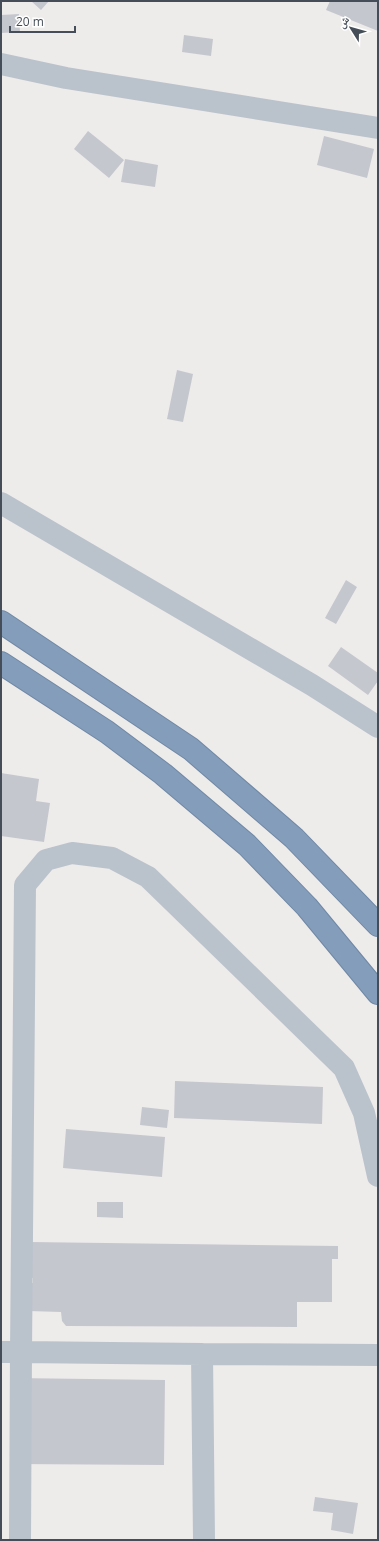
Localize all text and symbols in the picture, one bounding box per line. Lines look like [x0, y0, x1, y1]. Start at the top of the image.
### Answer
scale bar [10, 8, 75, 34]
north arrow [331, 8, 371, 48]
text: ش [333, 12, 353, 31]
text: 20 m [16, 13, 44, 30]

